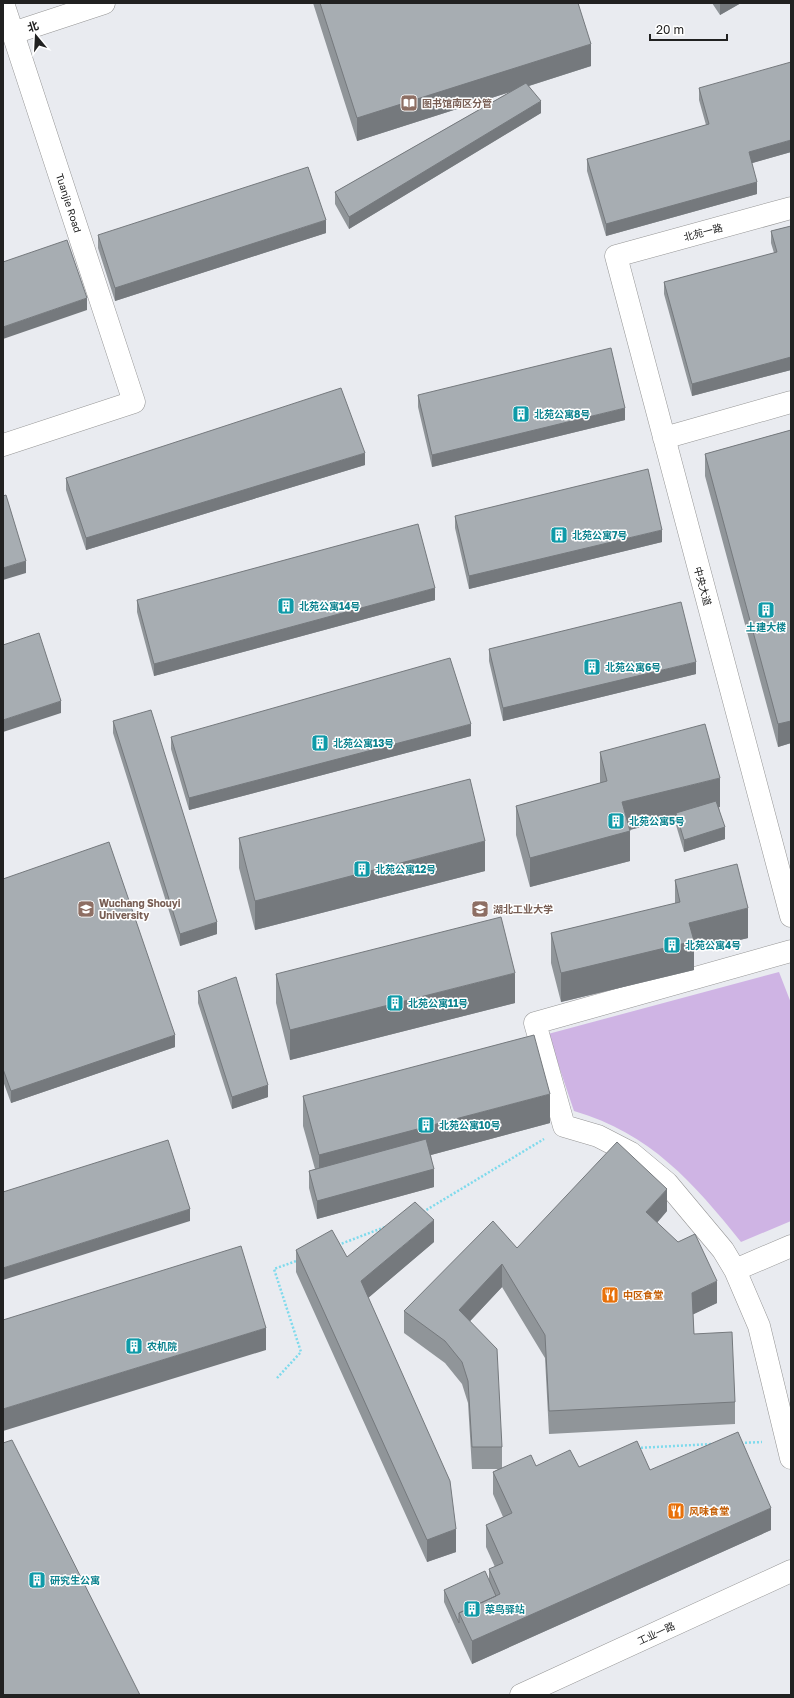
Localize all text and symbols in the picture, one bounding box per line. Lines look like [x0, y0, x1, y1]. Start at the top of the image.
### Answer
north arrow [16, 16, 56, 56]
scale bar [650, 16, 727, 42]
text: 北 [26, 18, 40, 34]
text: 20 m [656, 22, 684, 37]
library icon: 图书馆南区分管 [399, 93, 419, 113]
place label: 图书馆南区分管 [422, 97, 492, 109]
street label: Tuanjie Road [54, 172, 84, 234]
street label: 北苑一路 [682, 221, 724, 243]
building icon: 北苑公寓8号 [511, 404, 531, 424]
place label: 北苑公寓8号 [534, 408, 590, 420]
building icon: 北苑公寓7号 [549, 525, 569, 545]
place label: 北苑公寓7号 [572, 529, 627, 541]
street label: 中央大道 [692, 565, 714, 607]
building icon: 北苑公寓14号 [276, 596, 296, 616]
place label: 北苑公寓14号 [299, 600, 360, 612]
building icon: 土建大楼 [756, 600, 776, 620]
place label: 土建大楼 [746, 621, 786, 633]
building icon: 北苑公寓6号 [582, 657, 602, 677]
place label: 北苑公寓6号 [605, 661, 661, 673]
building icon: 北苑公寓13号 [310, 733, 330, 753]
place label: 北苑公寓13号 [333, 737, 394, 749]
building icon: 北苑公寓5号 [606, 811, 626, 831]
place label: 北苑公寓5号 [629, 815, 685, 827]
building icon: 北苑公寓12号 [352, 859, 372, 879]
place label: 北苑公寓12号 [375, 863, 436, 875]
place label: Wuchang Shouyi University [99, 897, 181, 921]
school or university icon: Wuchang Shouyi University [76, 899, 96, 919]
school or university icon: 湖北工业大学 [470, 899, 490, 919]
place label: 湖北工业大学 [493, 903, 553, 915]
building icon: 北苑公寓4号 [662, 935, 682, 955]
place label: 北苑公寓4号 [685, 939, 741, 951]
building icon: 北苑公寓11号 [385, 993, 405, 1013]
place label: 北苑公寓11号 [408, 997, 468, 1009]
building icon: 北苑公寓10号 [416, 1115, 436, 1135]
place label: 北苑公寓10号 [439, 1119, 501, 1131]
restaurant icon: 中区食堂 [600, 1285, 620, 1305]
place label: 中区食堂 [623, 1289, 663, 1301]
building icon: 农机院 [124, 1336, 144, 1356]
place label: 农机院 [147, 1340, 177, 1352]
restaurant icon: 风味食堂 [666, 1501, 686, 1521]
place label: 风味食堂 [689, 1505, 729, 1517]
building icon: 研究生公寓 [27, 1570, 47, 1590]
place label: 研究生公寓 [50, 1574, 100, 1586]
building icon: 菜鸟驿站 [462, 1599, 482, 1619]
place label: 菜鸟驿站 [485, 1603, 525, 1615]
street label: 工业一路 [635, 1619, 677, 1647]

